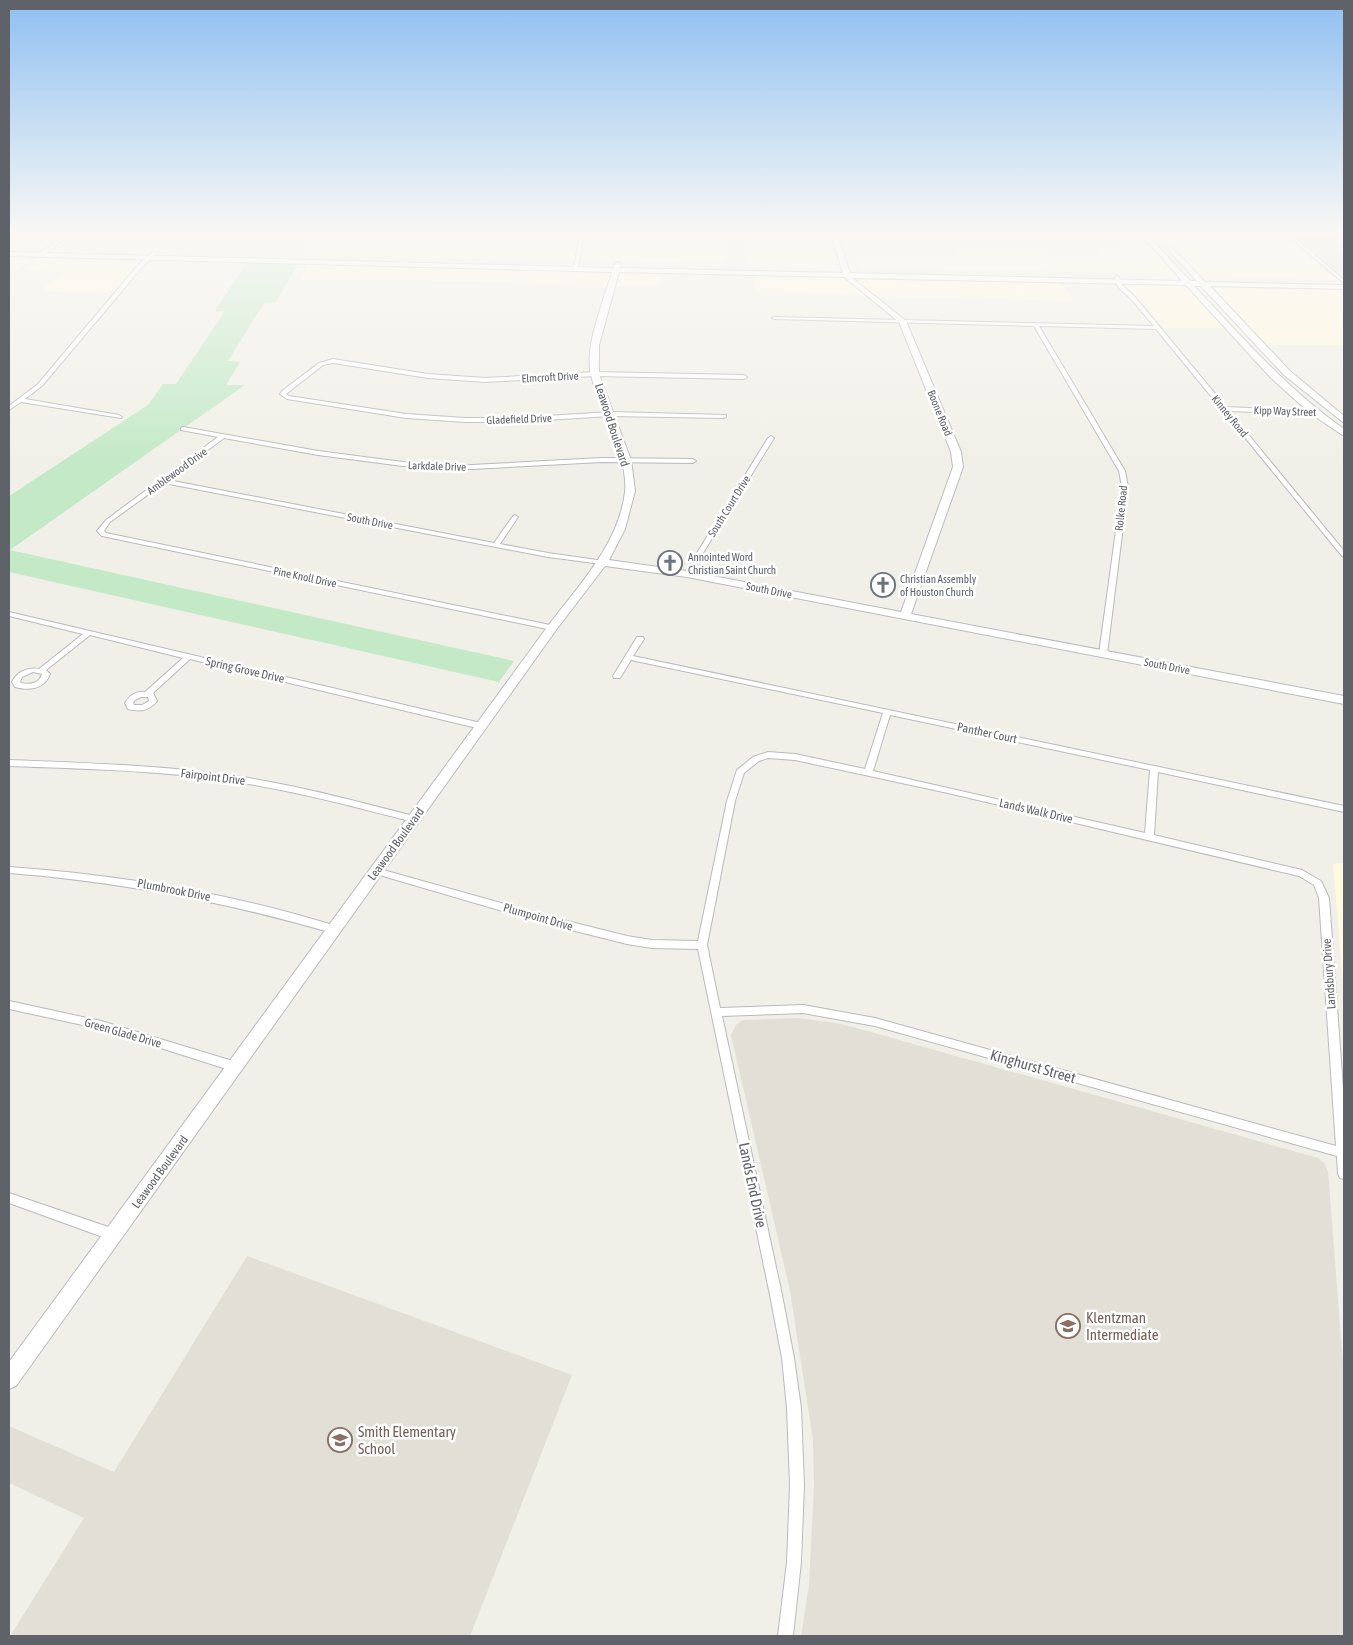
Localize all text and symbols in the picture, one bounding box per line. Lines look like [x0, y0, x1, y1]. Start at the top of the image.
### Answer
street label: Elmcroft Drive [521, 370, 579, 384]
street label: Leawood Boulevard [592, 382, 632, 468]
street label: Boone Road [925, 388, 955, 438]
street label: Kinney Road [1209, 393, 1251, 439]
street label: Kipp Way Street [1253, 404, 1317, 418]
street label: Gladefield Drive [486, 412, 552, 426]
street label: Amblewood Drive [145, 445, 209, 497]
street label: Larkdale Drive [408, 459, 466, 473]
street label: South Court Drive [705, 473, 753, 539]
street label: Rolke Road [1113, 485, 1129, 531]
street label: South Drive [346, 511, 394, 531]
church icon: Annointed Word Christian Saint Church [657, 550, 683, 576]
place label: Annointed Word Christian Saint Church [688, 551, 776, 576]
street label: Pine Knoll Drive [272, 564, 338, 590]
church icon: Christian Assembly of Houston Church [870, 572, 896, 598]
place label: Christian Assembly of Houston Church [900, 573, 977, 598]
street label: South Drive [745, 580, 793, 600]
street label: Spring Grove Drive [204, 654, 286, 686]
street label: South Drive [1143, 656, 1191, 676]
street label: Panther Court [956, 720, 1019, 746]
street label: Fairpoint Drive [180, 766, 246, 788]
street label: Lands Walk Drive [998, 796, 1074, 826]
street label: Leawood Boulevard [365, 805, 427, 883]
street label: Plumbrook Drive [136, 876, 212, 904]
street label: Plumpoint Drive [502, 900, 574, 934]
street label: Landsbury Drive [1320, 938, 1338, 1010]
street label: Green Glade Drive [83, 1015, 163, 1051]
street label: Kinghurst Street [988, 1046, 1078, 1086]
street label: Leawood Boulevard [129, 1133, 191, 1211]
street label: Lands End Drive [736, 1141, 770, 1229]
place label: Klentzman Intermediate [1086, 1309, 1159, 1343]
school or university icon: Klentzman Intermediate [1055, 1313, 1081, 1339]
place label: Smith Elementary School [358, 1423, 456, 1457]
school or university icon: Smith Elementary School [327, 1427, 353, 1453]

